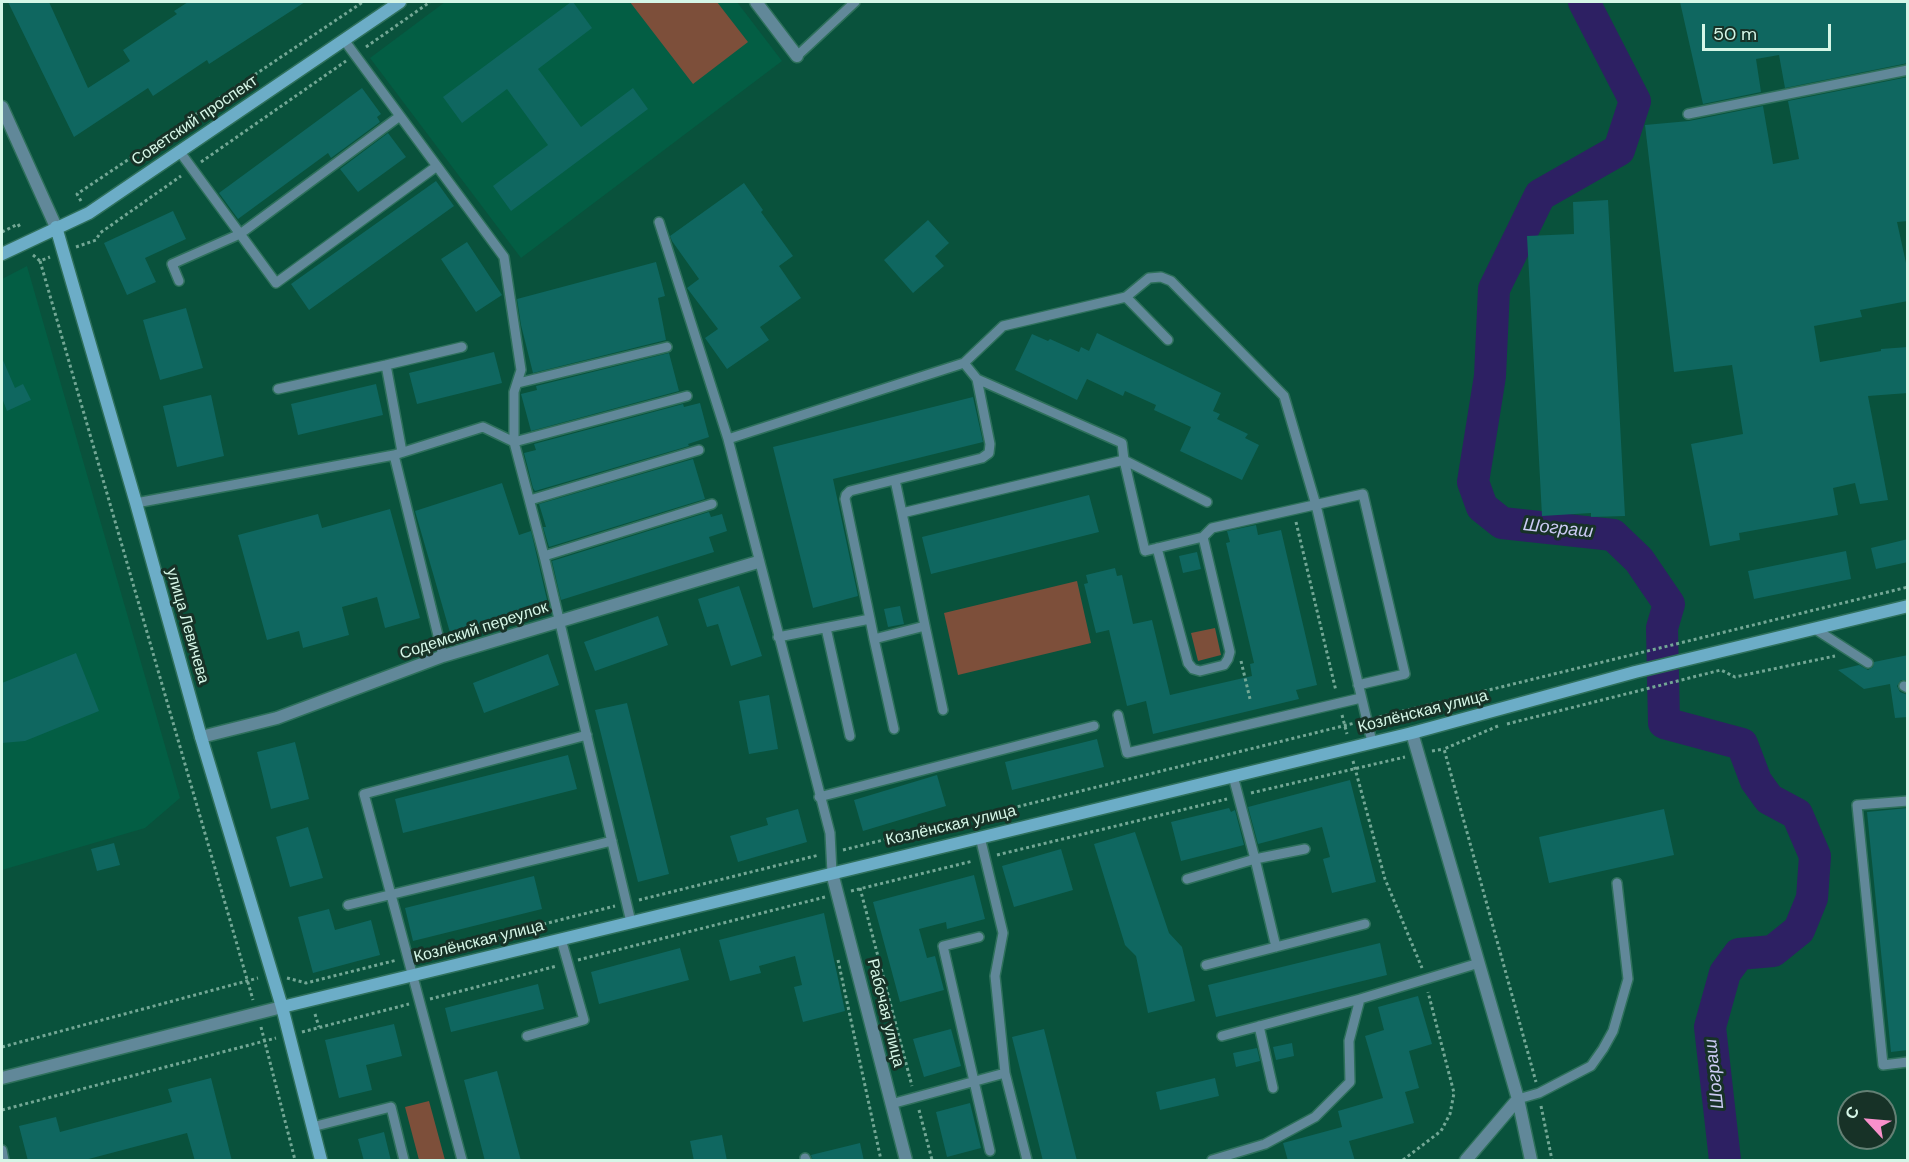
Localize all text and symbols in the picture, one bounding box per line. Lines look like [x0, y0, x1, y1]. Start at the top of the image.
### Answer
scale bar [1705, 12, 1834, 50]
text: 50 m [1713, 22, 1757, 46]
street label: Советский проспект [128, 72, 262, 170]
water label: Шограш [1522, 515, 1594, 543]
street label: улица Левичева [161, 566, 213, 686]
street label: Содемский переулок [397, 598, 551, 664]
street label: Козлёнская улица [1356, 687, 1490, 737]
street label: Козлёнская улица [884, 802, 1018, 850]
street label: Козлёнская улица [412, 917, 546, 967]
street label: Рабочая улица [862, 957, 908, 1069]
water label: Шограш [1701, 1038, 1729, 1110]
north arrow [1837, 1090, 1897, 1150]
text: С [1840, 1103, 1864, 1123]

